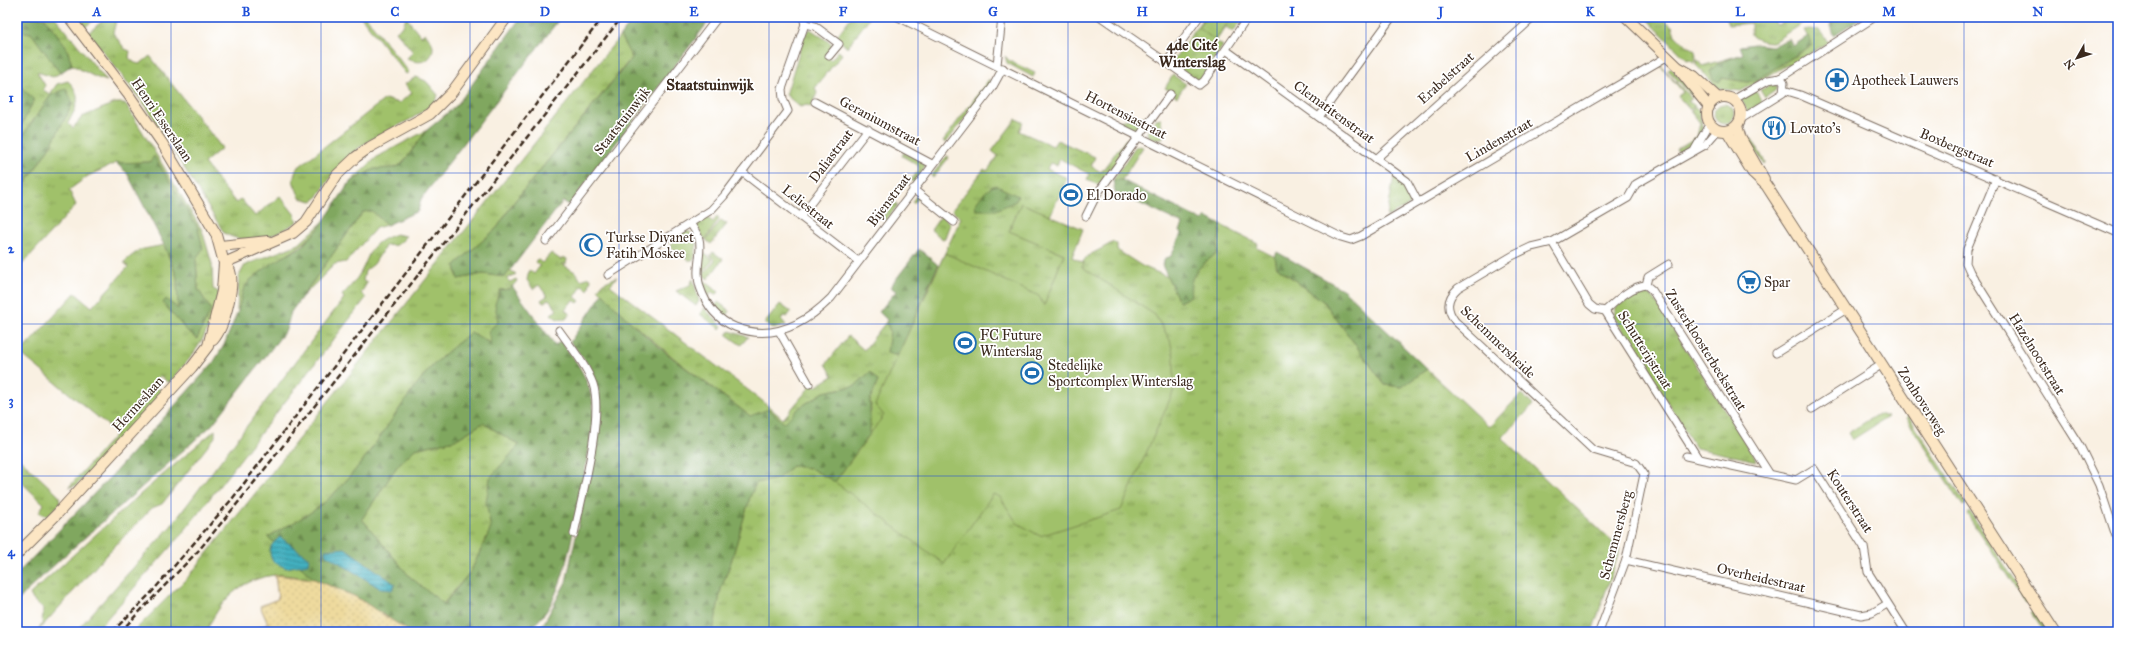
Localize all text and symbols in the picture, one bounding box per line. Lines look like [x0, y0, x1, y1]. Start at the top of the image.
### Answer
text: A [92, 4, 102, 20]
text: B [242, 4, 251, 20]
text: C [391, 4, 400, 20]
text: D [540, 4, 550, 20]
text: E [689, 4, 699, 20]
text: F [839, 4, 848, 20]
text: G [988, 4, 998, 20]
text: H [1136, 4, 1148, 20]
text: I [1289, 4, 1295, 20]
text: J [1436, 4, 1444, 20]
text: K [1585, 4, 1595, 20]
text: L [1735, 4, 1745, 20]
text: M [1882, 4, 1896, 20]
text: N [2032, 4, 2044, 20]
district label: 4de Cité Winterslag [1159, 36, 1226, 72]
north arrow [2057, 38, 2097, 78]
street label: Erabelstraat [1414, 48, 1478, 108]
text: N [2061, 56, 2078, 72]
pharmacy icon: Apotheek Lauwers [1824, 67, 1850, 93]
place label: Apotheek Lauwers [1851, 72, 1958, 89]
street label: Henri Esserslaan [128, 75, 196, 165]
district label: Staatstuinwijk [666, 76, 755, 95]
street label: Clematitenstraat [1290, 77, 1378, 147]
street label: Staatstuinwijk [590, 83, 654, 158]
street label: Hortensiastraat [1082, 87, 1170, 143]
text: 1 [8, 90, 14, 106]
street label: Geraniumstraat [836, 92, 924, 150]
street label: Lindenstraat [1463, 114, 1535, 166]
restaurant icon: Lovato's [1761, 115, 1787, 141]
place label: Lovato's [1790, 120, 1841, 137]
street label: Boxbergstraat [1917, 125, 1997, 171]
street label: Daliastraat [805, 126, 857, 186]
street label: Bijenstraat [864, 170, 914, 230]
street label: Leliestraat [778, 181, 838, 233]
sports icon: El Dorado [1058, 182, 1084, 208]
place label: El Dorado [1086, 187, 1146, 204]
place label: Turkse Diyanet Fatih Moskee [606, 229, 694, 262]
mosque icon: Turkse Diyanet Fatih Moskee [578, 232, 604, 258]
text: 2 [8, 241, 15, 257]
supermarket icon: Spar [1736, 269, 1762, 295]
place label: Spar [1764, 274, 1791, 291]
street label: Zusterkloosterbeekstraat [1662, 286, 1750, 414]
street label: Schemmersheide [1457, 302, 1539, 382]
street label: Schutterijstraat [1614, 308, 1676, 392]
street label: Hazelnootstraat [2005, 310, 2069, 398]
place label: FC Future Winterslag [980, 327, 1042, 360]
sports icon: FC Future Winterslag [952, 330, 978, 356]
place label: Stedelijke Sportcomplex Winterslag [1048, 357, 1193, 390]
sports icon: Stedelijke Sportcomplex Winterslag [1019, 360, 1045, 386]
street label: Zonhoverweg [1894, 364, 1950, 438]
street label: Hermeslaan [109, 372, 168, 435]
text: 3 [8, 393, 14, 409]
street label: Kouterstraat [1823, 466, 1877, 536]
street label: Schemmersberg [1596, 488, 1636, 581]
text: 4 [7, 544, 15, 560]
street label: Overheidestraat [1715, 560, 1807, 596]

